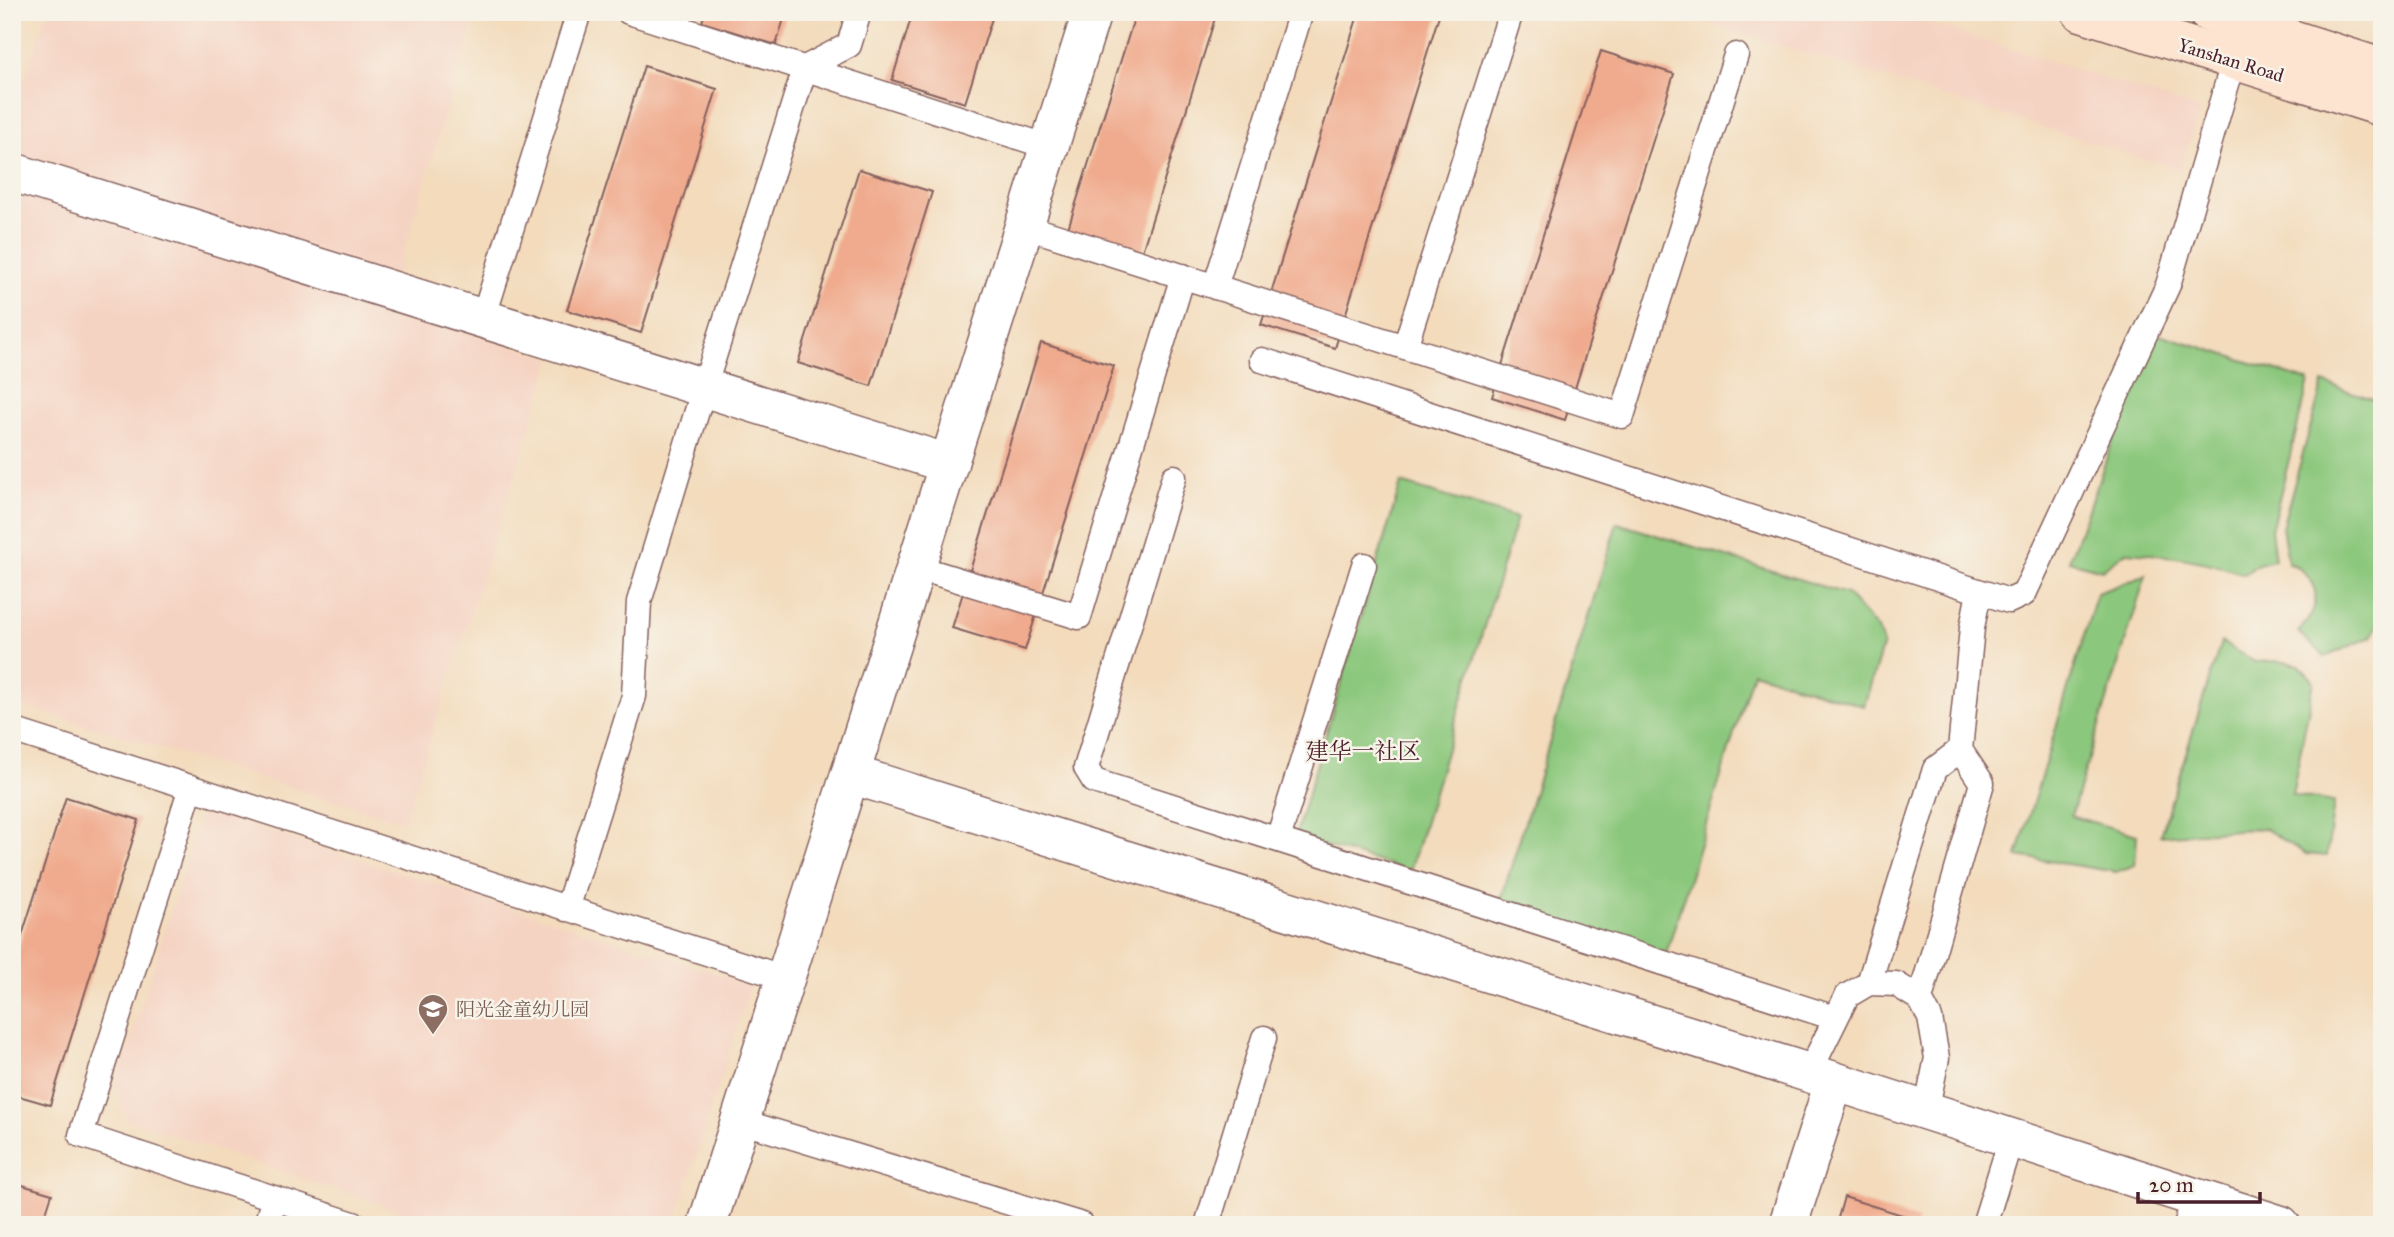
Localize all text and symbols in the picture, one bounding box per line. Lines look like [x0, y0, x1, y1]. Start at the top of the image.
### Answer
street label: Yanshan Road [2175, 33, 2287, 87]
district label: 建华一社区 [1306, 737, 1421, 765]
school or university icon: 阳光金童幼儿园 [416, 992, 450, 1036]
place label: 阳光金童幼儿园 [456, 998, 589, 1021]
scale bar [2138, 1160, 2261, 1204]
text: 20 m [2149, 1172, 2194, 1198]

